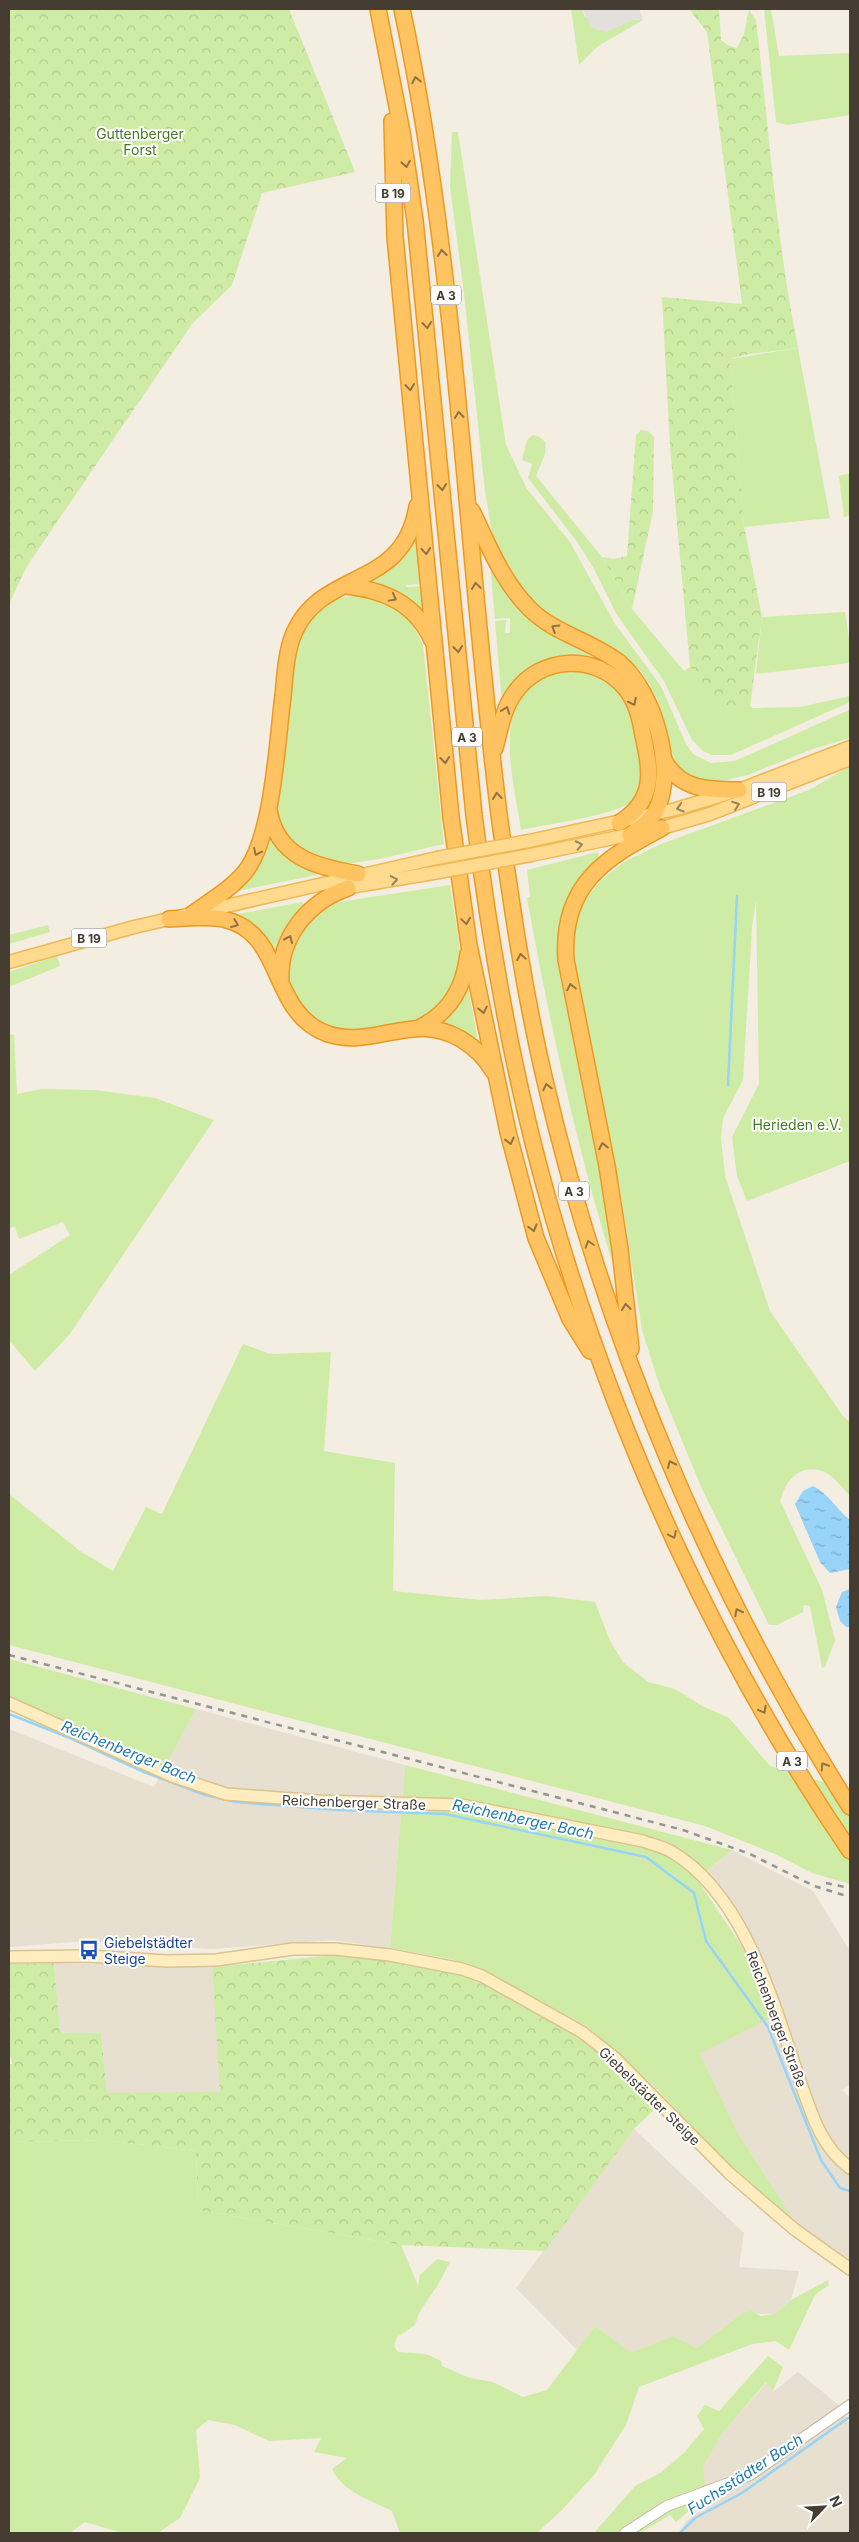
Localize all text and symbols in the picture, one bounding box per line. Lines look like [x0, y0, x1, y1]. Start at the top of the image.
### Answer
one-way arrow [411, 75, 421, 84]
park label: Guttenberger Forst [96, 125, 184, 158]
one-way arrow [401, 160, 411, 169]
road number: B 19 [376, 184, 410, 202]
one-way arrow [437, 249, 448, 257]
road number: A 3 [431, 286, 461, 304]
one-way arrow [421, 322, 432, 330]
one-way arrow [404, 384, 415, 392]
one-way arrow [454, 410, 465, 418]
one-way arrow [437, 483, 448, 491]
one-way arrow [420, 547, 431, 555]
one-way arrow [471, 582, 482, 590]
one-way arrow [388, 591, 397, 601]
one-way arrow [551, 625, 561, 634]
one-way arrow [452, 645, 463, 653]
one-way arrow [627, 697, 637, 706]
one-way arrow [500, 706, 510, 714]
road number: A 3 [452, 728, 482, 746]
one-way arrow [439, 757, 450, 765]
road number: B 19 [752, 782, 786, 802]
one-way arrow [492, 792, 503, 800]
one-way arrow [732, 801, 740, 811]
one-way arrow [675, 802, 684, 813]
one-way arrow [574, 841, 583, 851]
one-way arrow [252, 847, 263, 856]
one-way arrow [389, 876, 398, 886]
one-way arrow [230, 917, 239, 928]
one-way arrow [460, 918, 471, 926]
road number: B 19 [72, 928, 106, 948]
one-way arrow [283, 935, 294, 944]
one-way arrow [516, 953, 527, 961]
one-way arrow [566, 982, 577, 991]
one-way arrow [477, 1006, 487, 1014]
one-way arrow [542, 1082, 553, 1091]
park label: Herieden e.V. [752, 1116, 842, 1133]
one-way arrow [504, 1137, 515, 1146]
one-way arrow [598, 1141, 609, 1150]
road number: A 3 [559, 1182, 589, 1200]
one-way arrow [528, 1224, 538, 1232]
one-way arrow [585, 1240, 595, 1248]
one-way arrow [621, 1302, 632, 1310]
one-way arrow [666, 1460, 677, 1469]
one-way arrow [667, 1530, 677, 1539]
one-way arrow [734, 1609, 744, 1618]
one-way arrow [756, 1705, 766, 1714]
water label: Reichenberger Bach [59, 1716, 199, 1788]
road number: A 3 [777, 1752, 807, 1770]
one-way arrow [821, 1762, 830, 1771]
street label: Reichenberger Straße [282, 1791, 426, 1813]
water label: Reichenberger Bach [451, 1795, 596, 1843]
place label: Giebelstädter Steige [104, 1934, 193, 1967]
bus stop icon: Giebelstädter Steige [78, 1939, 100, 1961]
street label: Reichenberger Straße [743, 1949, 811, 2089]
street label: Giebelstädter Steige [596, 2043, 704, 2149]
water label: Fuchsstädter Bach [684, 2430, 806, 2518]
north arrow [799, 2482, 849, 2532]
text: N [826, 2493, 846, 2510]

